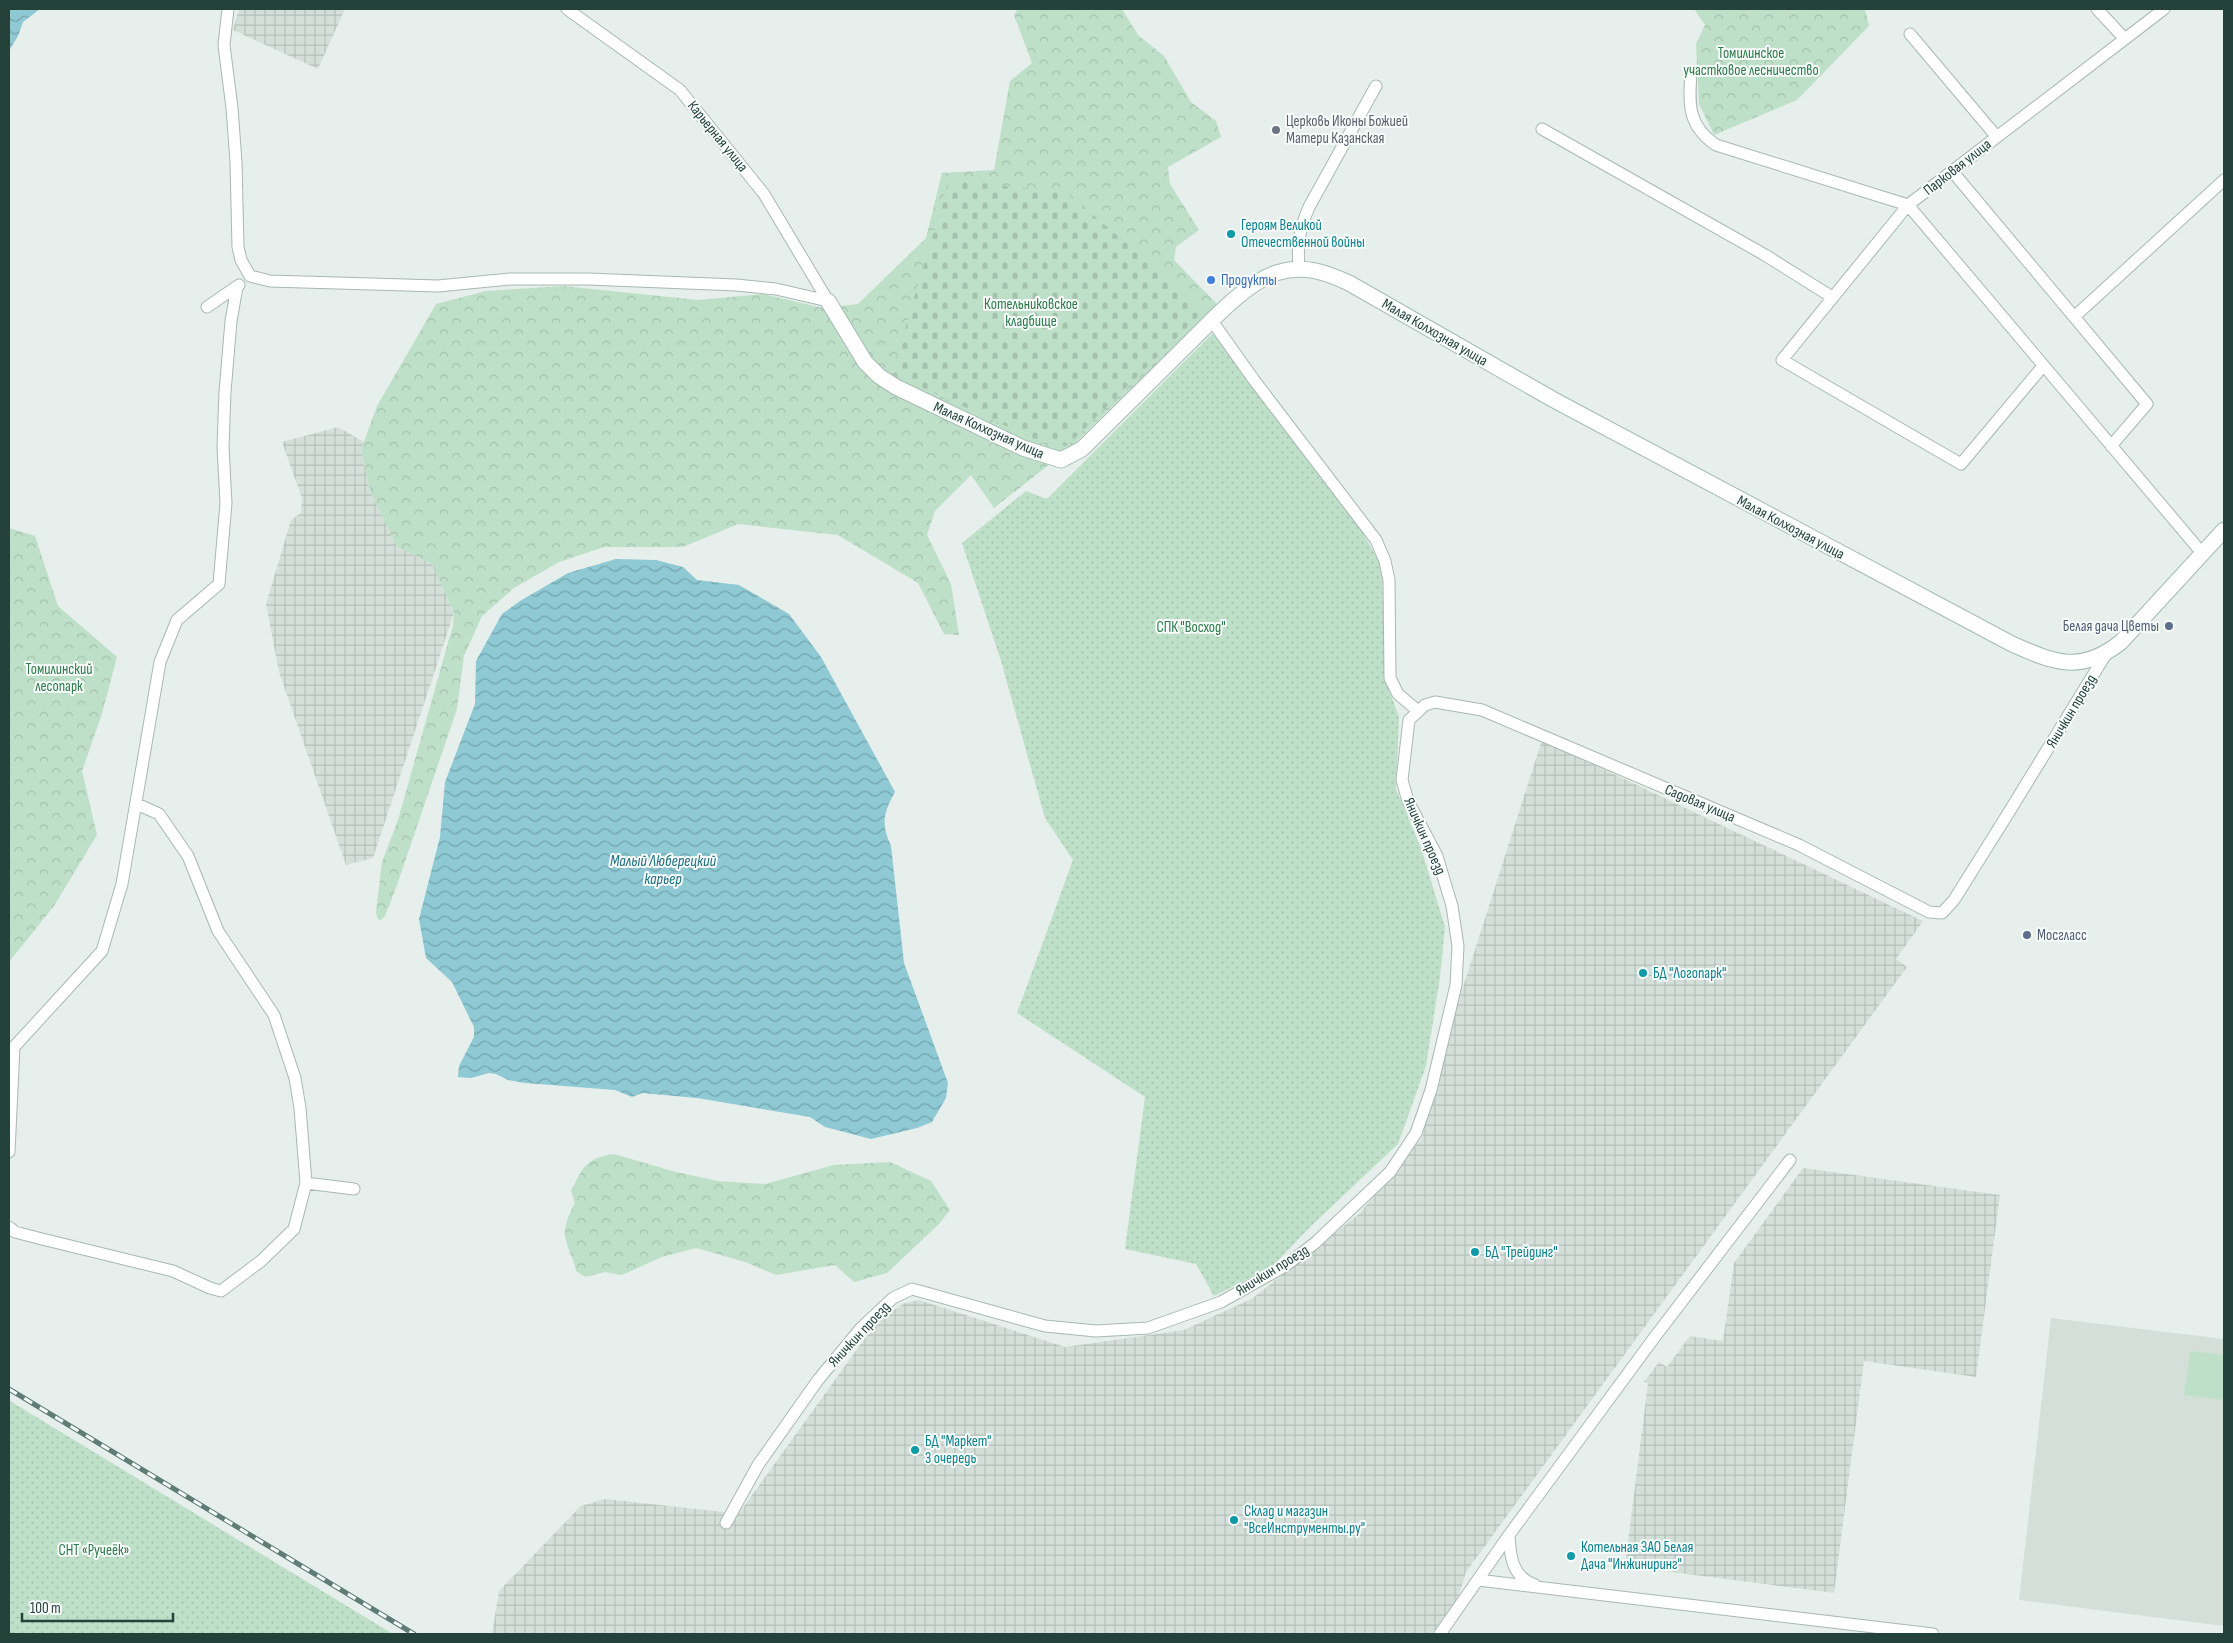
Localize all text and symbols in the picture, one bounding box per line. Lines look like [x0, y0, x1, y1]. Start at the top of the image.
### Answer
park label: Томилинское участковое лесничество [1683, 44, 1819, 80]
street label: Карьерная улица [683, 97, 752, 176]
place label: Церковь Иконы Божией Матери Казанская [1286, 112, 1408, 148]
marker: Церковь Иконы Божией Матери Казанская [1270, 124, 1282, 136]
street label: Парковая улица [1920, 135, 1995, 200]
place label: Героям Великой Отечественной войны [1241, 216, 1365, 252]
marker: Героям Великой Отечественной войны [1225, 228, 1237, 240]
place label: Продукты [1221, 271, 1277, 290]
marker: Продукты [1205, 274, 1217, 286]
street label: Малая Колхозная улица [1378, 294, 1491, 371]
park label: Котельниковское кладбище [984, 295, 1078, 331]
street label: Малая Колхозная улица [931, 398, 1047, 463]
street label: Малая Колхозная улица [1734, 491, 1848, 564]
place label: Белая дача Цветы [2063, 617, 2159, 636]
park label: СПК "Восход" [1156, 618, 1226, 637]
marker: Белая дача Цветы [2163, 620, 2175, 632]
park label: Томилинский лесопарк [26, 660, 92, 696]
street label: Яничкин проезд [2042, 671, 2101, 752]
street label: Садовая улица [1662, 780, 1738, 827]
street label: Яничкин проезд [1399, 795, 1450, 878]
water label: Малый Люберецкий карьер [610, 852, 716, 889]
place label: Мосгласс [2037, 926, 2087, 945]
marker: Мосгласс [2021, 929, 2033, 941]
place label: БД "Логопарк" [1653, 964, 1726, 983]
marker: БД "Логопарк" [1637, 967, 1649, 979]
street label: Яничкин проезд [1232, 1240, 1312, 1300]
place label: БД "Трейдинг" [1485, 1243, 1558, 1262]
marker: БД "Трейдинг" [1469, 1246, 1481, 1258]
street label: Яничкин проезд [824, 1298, 894, 1371]
place label: БД "Маркет" 3 очередь [925, 1432, 991, 1468]
marker: БД "Маркет" 3 очередь [909, 1444, 921, 1456]
place label: Склад и магазин "ВсеИнструменты.ру" [1244, 1502, 1365, 1538]
marker: Склад и магазин "ВсеИнструменты.ру" [1228, 1514, 1240, 1526]
place label: Котельная ЗАО Белая Дача "Инжиниринг" [1581, 1538, 1693, 1574]
park label: СНТ «Ручеёк» [58, 1541, 130, 1560]
marker: Котельная ЗАО Белая Дача "Инжиниринг" [1565, 1550, 1577, 1562]
scale bar [22, 1590, 174, 1622]
text: 100 m [30, 1599, 61, 1618]

